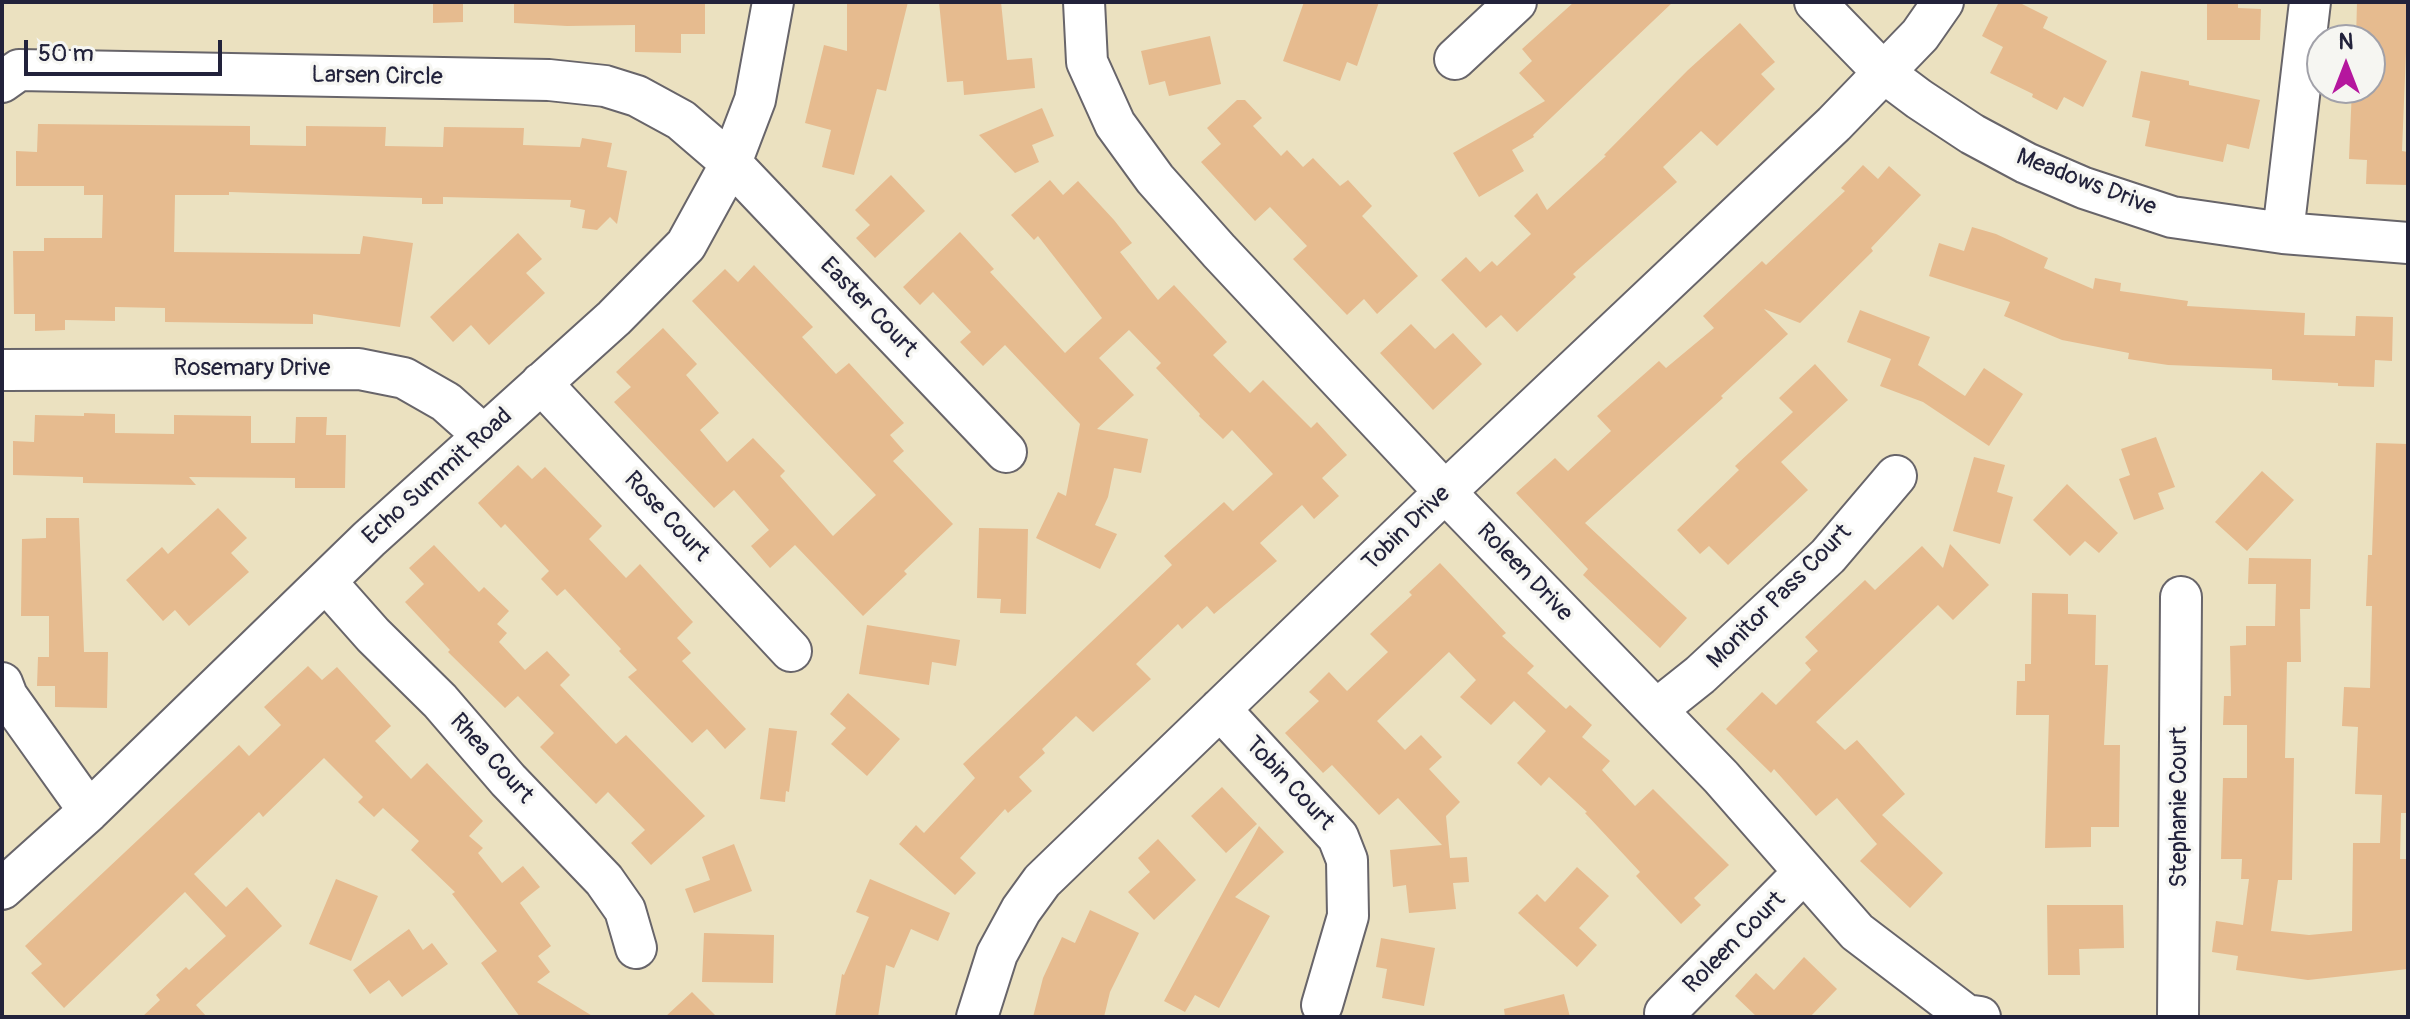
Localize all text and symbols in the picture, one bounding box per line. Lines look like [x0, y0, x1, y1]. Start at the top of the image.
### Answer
scale bar [28, 24, 226, 74]
north arrow [2306, 24, 2386, 104]
text: N [2339, 28, 2353, 56]
text: 50 m [38, 39, 94, 68]
street label: Larsen Circle [311, 61, 443, 93]
street label: Meadows Drive [2012, 143, 2160, 223]
street label: Easter Court [813, 252, 923, 364]
street label: Rosemary Drive [174, 355, 330, 383]
street label: Echo Summit Road [357, 402, 519, 552]
street label: Rose Court [617, 466, 715, 568]
street label: Tobin Drive [1357, 480, 1457, 578]
street label: Roleen Drive [1470, 518, 1578, 628]
street label: Monitor Pass Court [1702, 519, 1858, 675]
street label: Rhea Court [443, 708, 539, 810]
street label: Stephanie Court [2166, 726, 2194, 888]
street label: Tobin Court [1238, 731, 1340, 837]
street label: Roleen Court [1678, 886, 1792, 1000]

